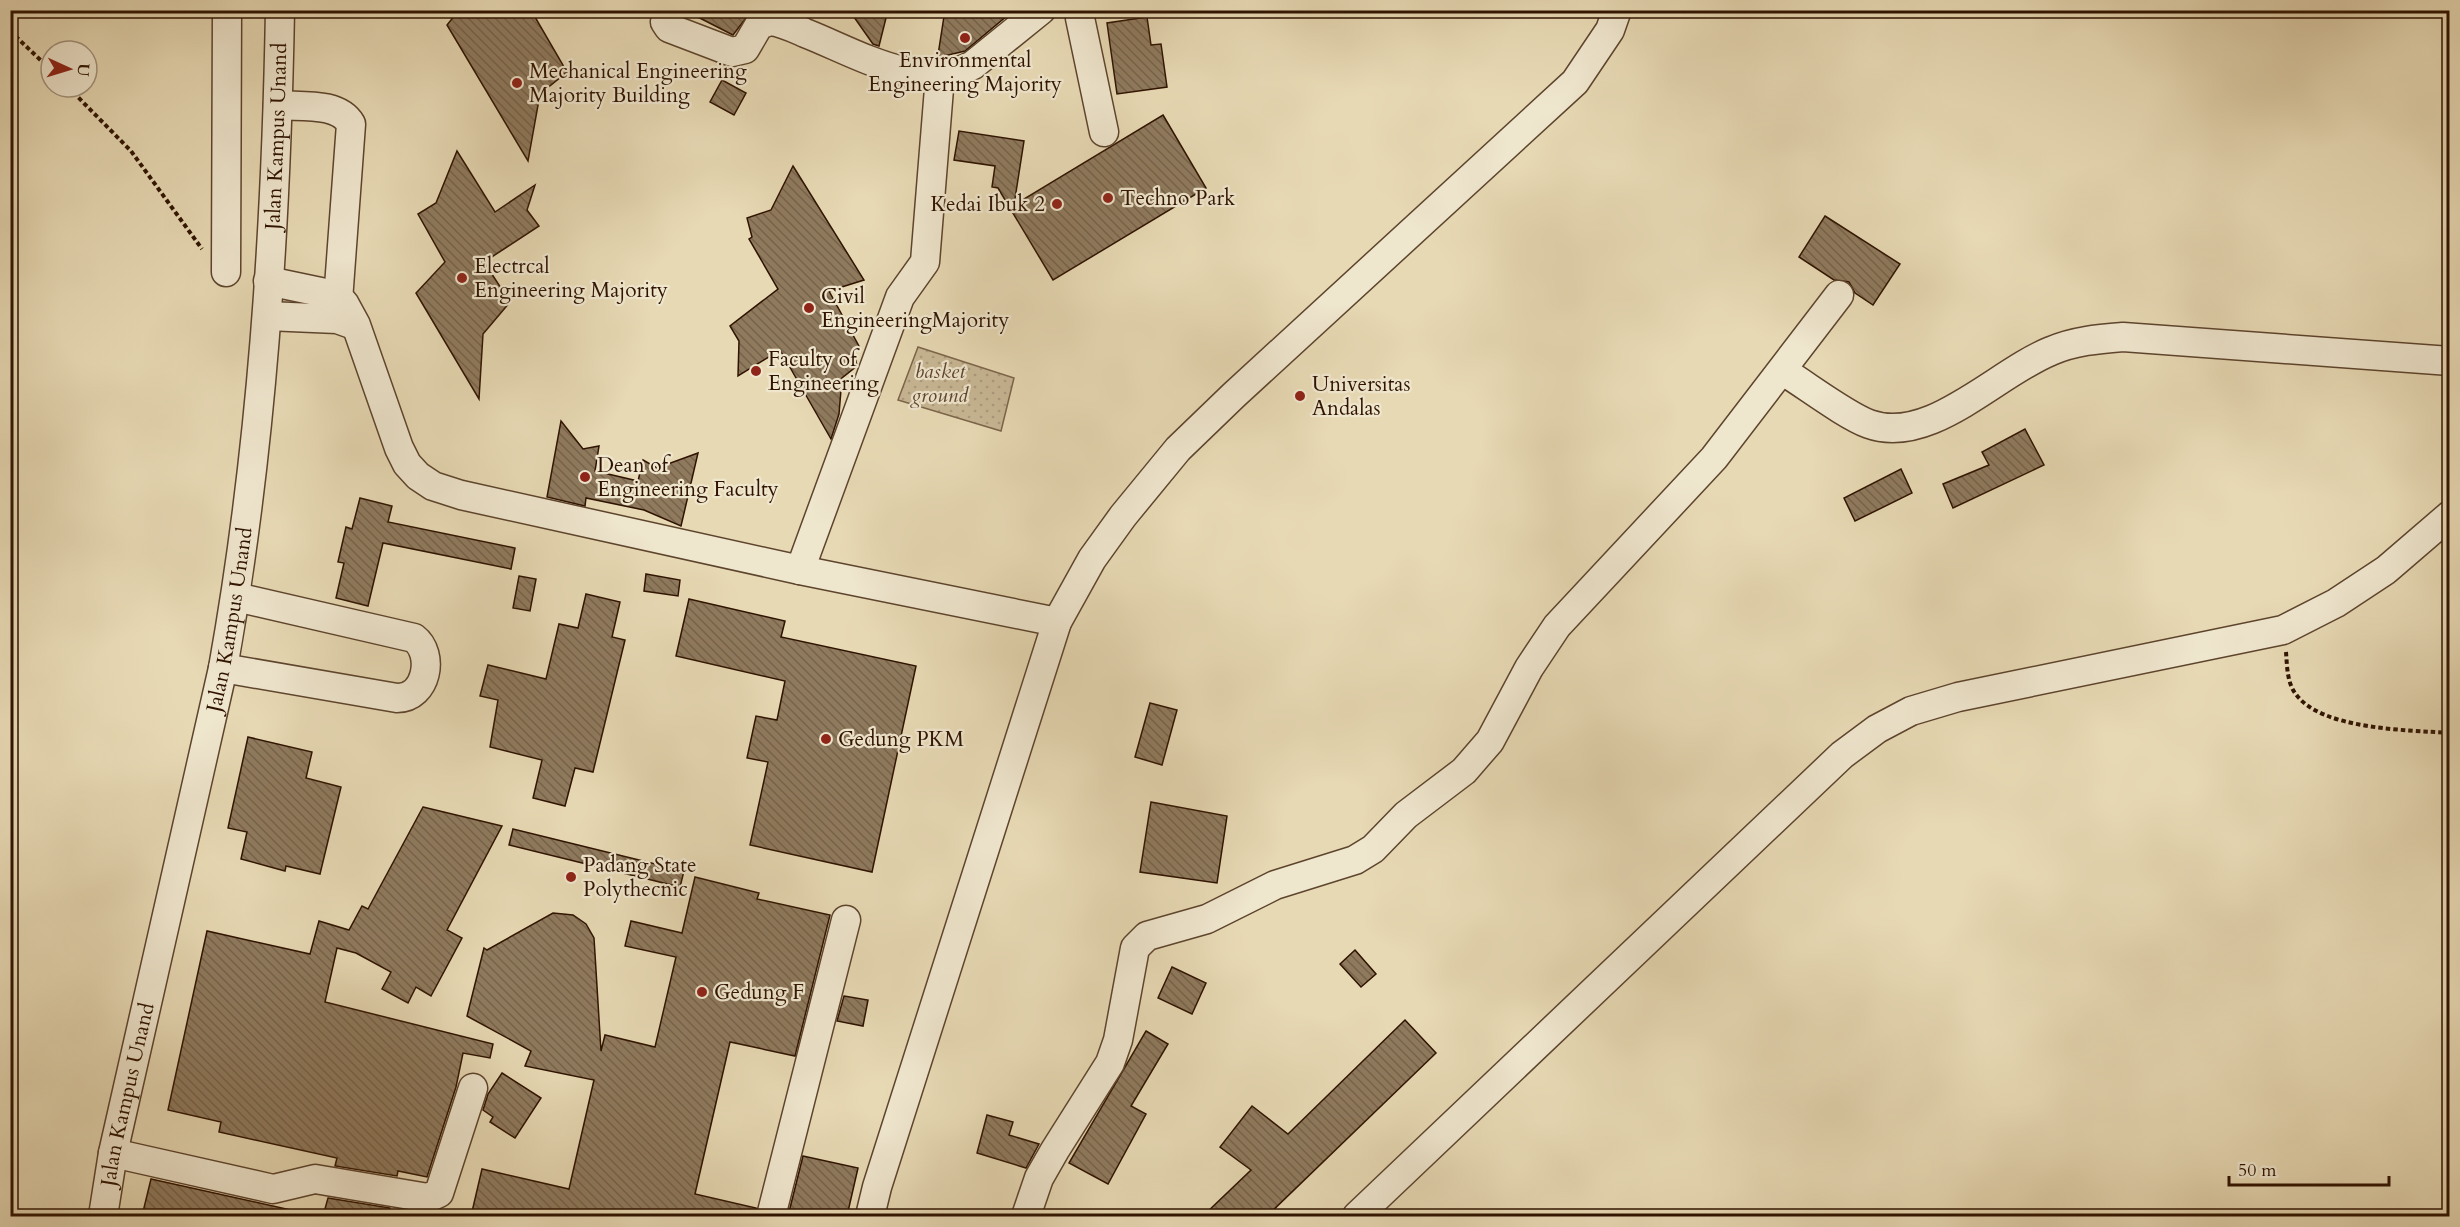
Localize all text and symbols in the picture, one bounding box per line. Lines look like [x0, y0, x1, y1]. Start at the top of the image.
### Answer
marker: Environmental Engineering Majority [958, 31, 972, 45]
north arrow [39, 39, 99, 99]
street label: Jalan Kampus Unand [258, 42, 294, 234]
place label: Environmental Engineering Majority [868, 46, 1062, 99]
place label: Mechanical Engineering Majority Building [529, 57, 747, 110]
text: U [72, 63, 94, 77]
marker: Mechanical Engineering Majority Building [510, 76, 524, 90]
place label: Techno Park [1120, 184, 1236, 213]
place label: Kedai Ibuk 2 [930, 190, 1045, 219]
marker: Techno Park [1101, 191, 1115, 205]
marker: Kedai Ibuk 2 [1050, 197, 1064, 211]
place label: Electrcal Engineering Majority [474, 252, 668, 305]
marker: Electrcal Engineering Majority [455, 271, 469, 285]
place label: Civil EngineeringMajority [821, 282, 1009, 335]
marker: Civil EngineeringMajority [802, 301, 816, 315]
place label: Faculty of Engineering [768, 345, 879, 398]
park label: basket ground [910, 357, 969, 410]
marker: Faculty of Engineering [749, 364, 763, 378]
place label: Universitas Andalas [1312, 370, 1410, 423]
marker: Universitas Andalas [1293, 389, 1307, 403]
place label: Dean of Engineering Faculty [597, 451, 779, 504]
marker: Dean of Engineering Faculty [578, 470, 592, 484]
street label: Jalan Kampus Unand [199, 525, 260, 718]
place label: Gedung PKM [838, 725, 964, 754]
marker: Gedung PKM [819, 732, 833, 746]
place label: Padang State Polythecnic [583, 851, 697, 904]
marker: Padang State Polythecnic [564, 870, 578, 884]
place label: Gedung F [714, 978, 804, 1007]
marker: Gedung F [695, 985, 709, 999]
street label: Jalan Kampus Unand [93, 1000, 162, 1191]
scale bar [2229, 1149, 2390, 1187]
text: 50 m [2238, 1158, 2277, 1183]

